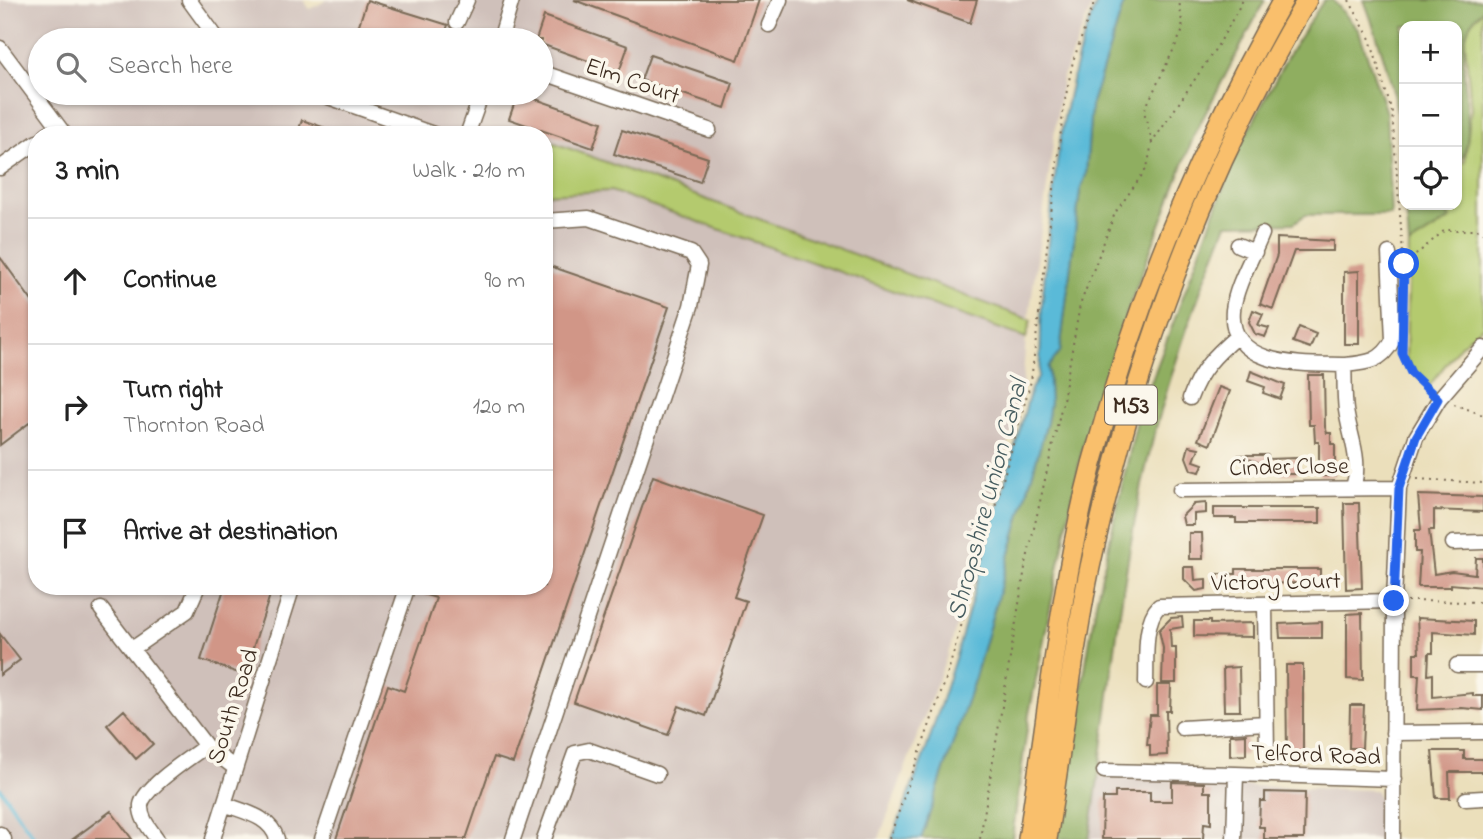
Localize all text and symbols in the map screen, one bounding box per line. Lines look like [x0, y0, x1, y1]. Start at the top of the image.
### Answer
map controls [1399, 21, 1462, 210]
button: + [1399, 21, 1462, 84]
search box [28, 28, 553, 105]
icon: search [52, 48, 90, 86]
text: Search here [108, 48, 233, 86]
street label: Elm Court [580, 50, 684, 115]
button: − [1399, 84, 1462, 147]
button: locate [1399, 147, 1462, 210]
text: 3 min [56, 150, 119, 194]
text: Walk · 210 m [412, 155, 525, 188]
route start [1388, 248, 1419, 279]
icon: ahead [56, 262, 94, 300]
text: Continue [123, 262, 216, 300]
text: 90 m [485, 265, 525, 298]
text: Turn right [123, 372, 223, 410]
water label: Shropshire Union Canal [939, 373, 1040, 624]
road number: M53 [1105, 386, 1157, 424]
icon: right [56, 388, 94, 426]
text: 120 m [473, 391, 525, 424]
text: Thornton Road [123, 410, 264, 443]
street label: Cinder Close [1229, 450, 1349, 487]
icon: arrive [56, 514, 94, 552]
text: Arrive at destination [123, 514, 338, 552]
street label: Victory Court [1210, 565, 1341, 603]
route end [1378, 585, 1409, 616]
street label: South Road [199, 644, 270, 769]
street label: Telford Road [1250, 737, 1382, 776]

